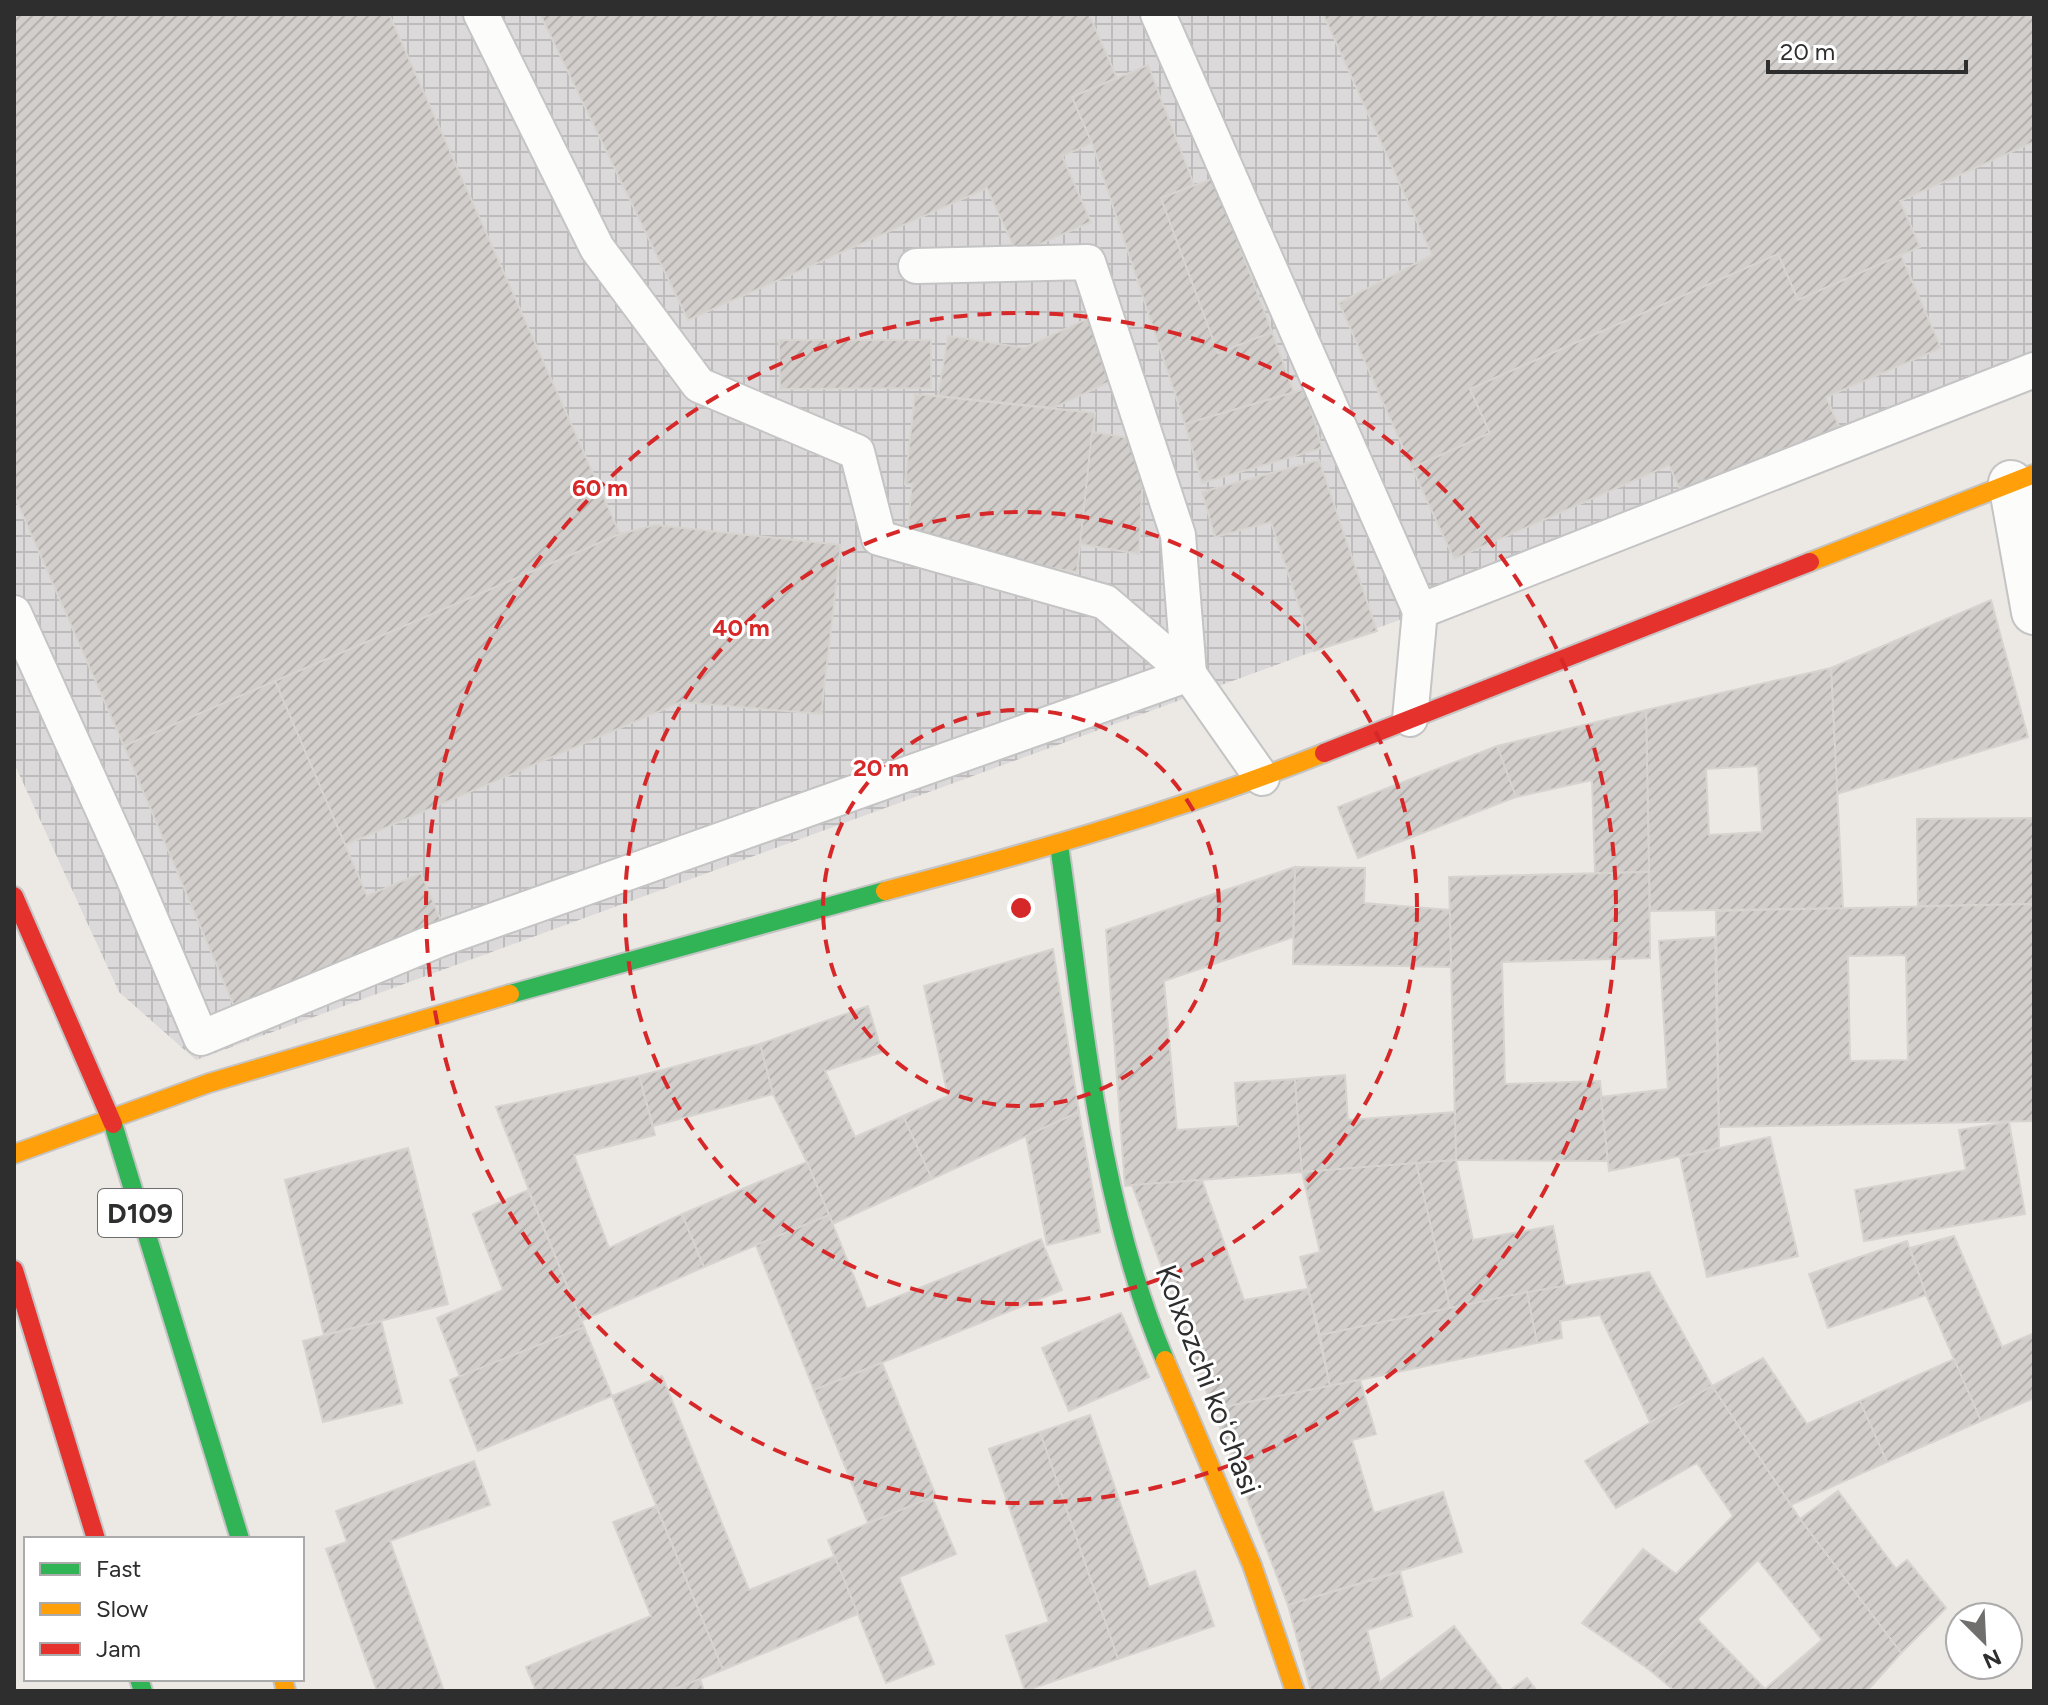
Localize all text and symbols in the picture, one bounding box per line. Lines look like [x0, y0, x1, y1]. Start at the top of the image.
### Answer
scale bar [1768, 24, 1966, 74]
text: 20 m [1780, 37, 1835, 66]
text: 60 m [572, 473, 628, 502]
text: 40 m [712, 613, 770, 642]
text: 20 m [853, 753, 909, 782]
centre of rings [1007, 894, 1035, 922]
road number: D109 [98, 1189, 182, 1237]
street label: Kolxozchi koʻchasi [1148, 1260, 1269, 1500]
legend [24, 1537, 304, 1681]
text: Fast [96, 1554, 141, 1583]
text: Slow [96, 1594, 149, 1623]
north arrow [1944, 1601, 2024, 1681]
text: Jam [96, 1634, 141, 1663]
text: N [1979, 1643, 2005, 1675]

